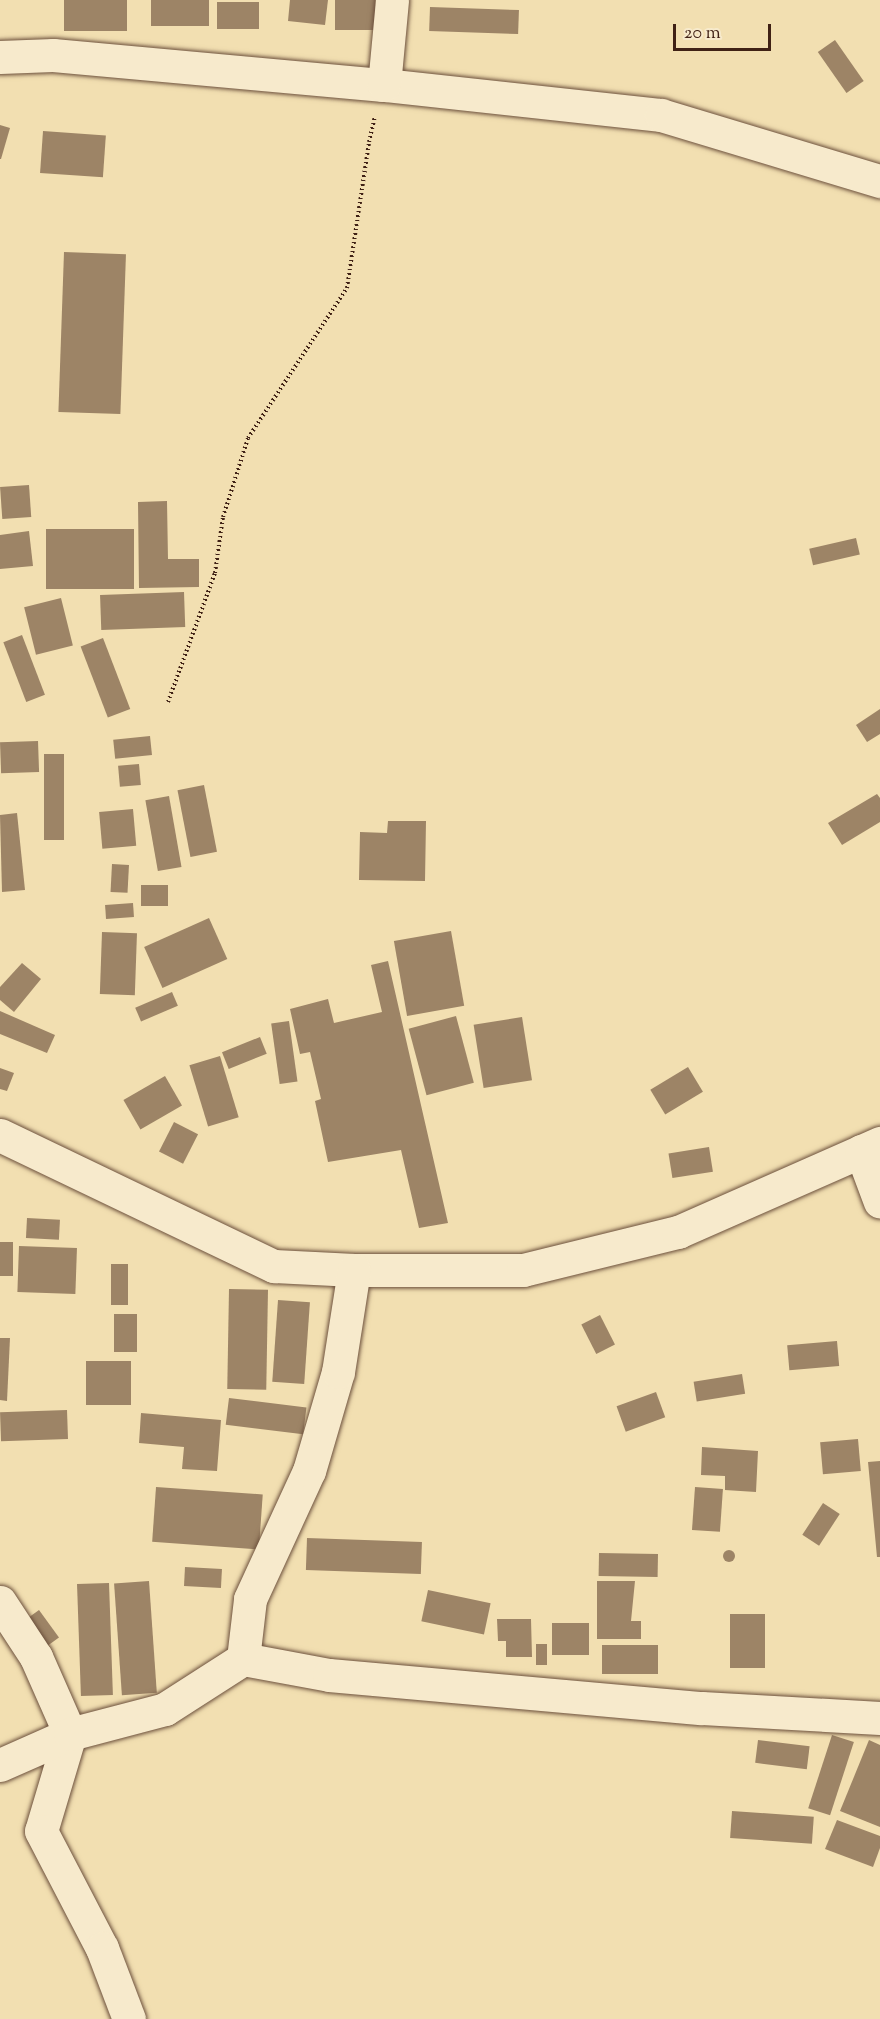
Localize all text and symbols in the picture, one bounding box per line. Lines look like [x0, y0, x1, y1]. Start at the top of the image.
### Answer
scale bar [676, 12, 774, 50]
text: 20 m [684, 21, 721, 47]

